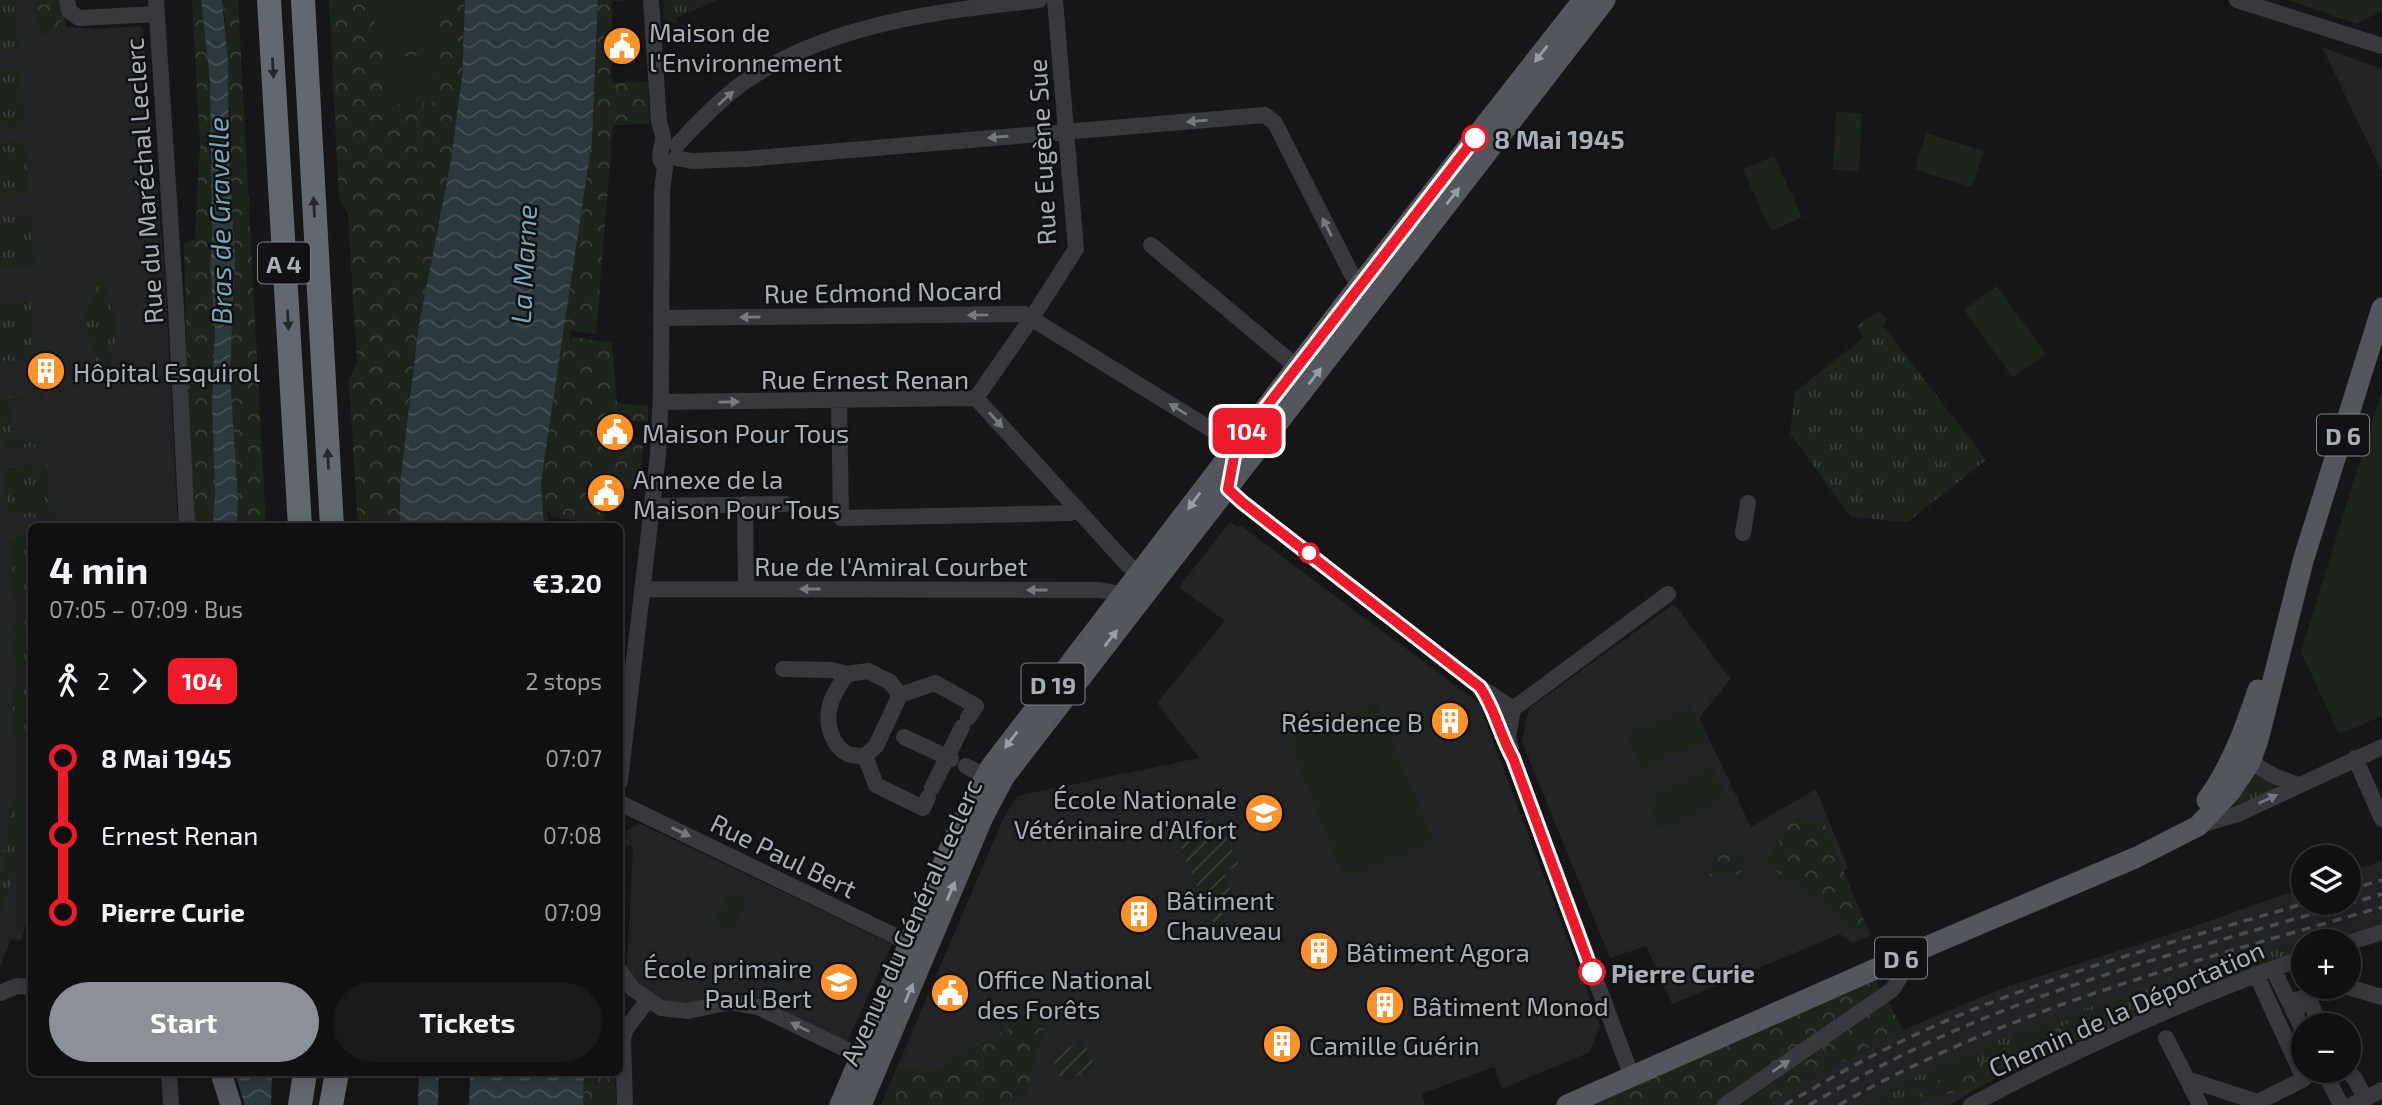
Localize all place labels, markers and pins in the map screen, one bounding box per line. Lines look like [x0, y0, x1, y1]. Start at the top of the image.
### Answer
place label: Maison de l'Environnement [649, 16, 842, 77]
public building icon: Maison de l'Environnement [601, 25, 643, 67]
place label: 8 Mai 1945 [1494, 123, 1625, 154]
marker: 8 Mai 1945 [1462, 125, 1488, 151]
building icon: Hôpital Esquirol [25, 350, 67, 392]
place label: Hôpital Esquirol [73, 356, 260, 387]
public building icon: Maison Pour Tous [594, 411, 636, 453]
place label: Maison Pour Tous [642, 417, 849, 448]
place label: Annexe de la Maison Pour Tous [633, 463, 840, 524]
public building icon: Annexe de la Maison Pour Tous [585, 472, 627, 514]
unlabelled marker [1299, 543, 1319, 563]
building icon: Résidence B [1429, 700, 1471, 742]
place label: Résidence B [1281, 706, 1423, 737]
place label: École Nationale Vétérinaire d'Alfort [1014, 783, 1237, 844]
school or university icon: École Nationale Vétérinaire d'Alfort [1243, 792, 1285, 834]
place label: Bâtiment Chauveau [1166, 884, 1282, 945]
building icon: Bâtiment Chauveau [1118, 893, 1160, 935]
building icon: Bâtiment Agora [1298, 930, 1340, 972]
place label: Bâtiment Agora [1346, 936, 1530, 967]
place label: École primaire Paul Bert [643, 952, 812, 1013]
place label: Pierre Curie [1611, 957, 1755, 988]
marker: Pierre Curie [1579, 959, 1605, 985]
school or university icon: École primaire Paul Bert [818, 961, 860, 1003]
place label: Office National des Forêts [977, 963, 1152, 1024]
public building icon: Office National des Forêts [929, 972, 971, 1014]
building icon: Bâtiment Monod [1364, 984, 1406, 1026]
place label: Bâtiment Monod [1412, 990, 1609, 1021]
building icon: Camille Guérin [1261, 1023, 1303, 1065]
place label: Camille Guérin [1309, 1029, 1480, 1060]

